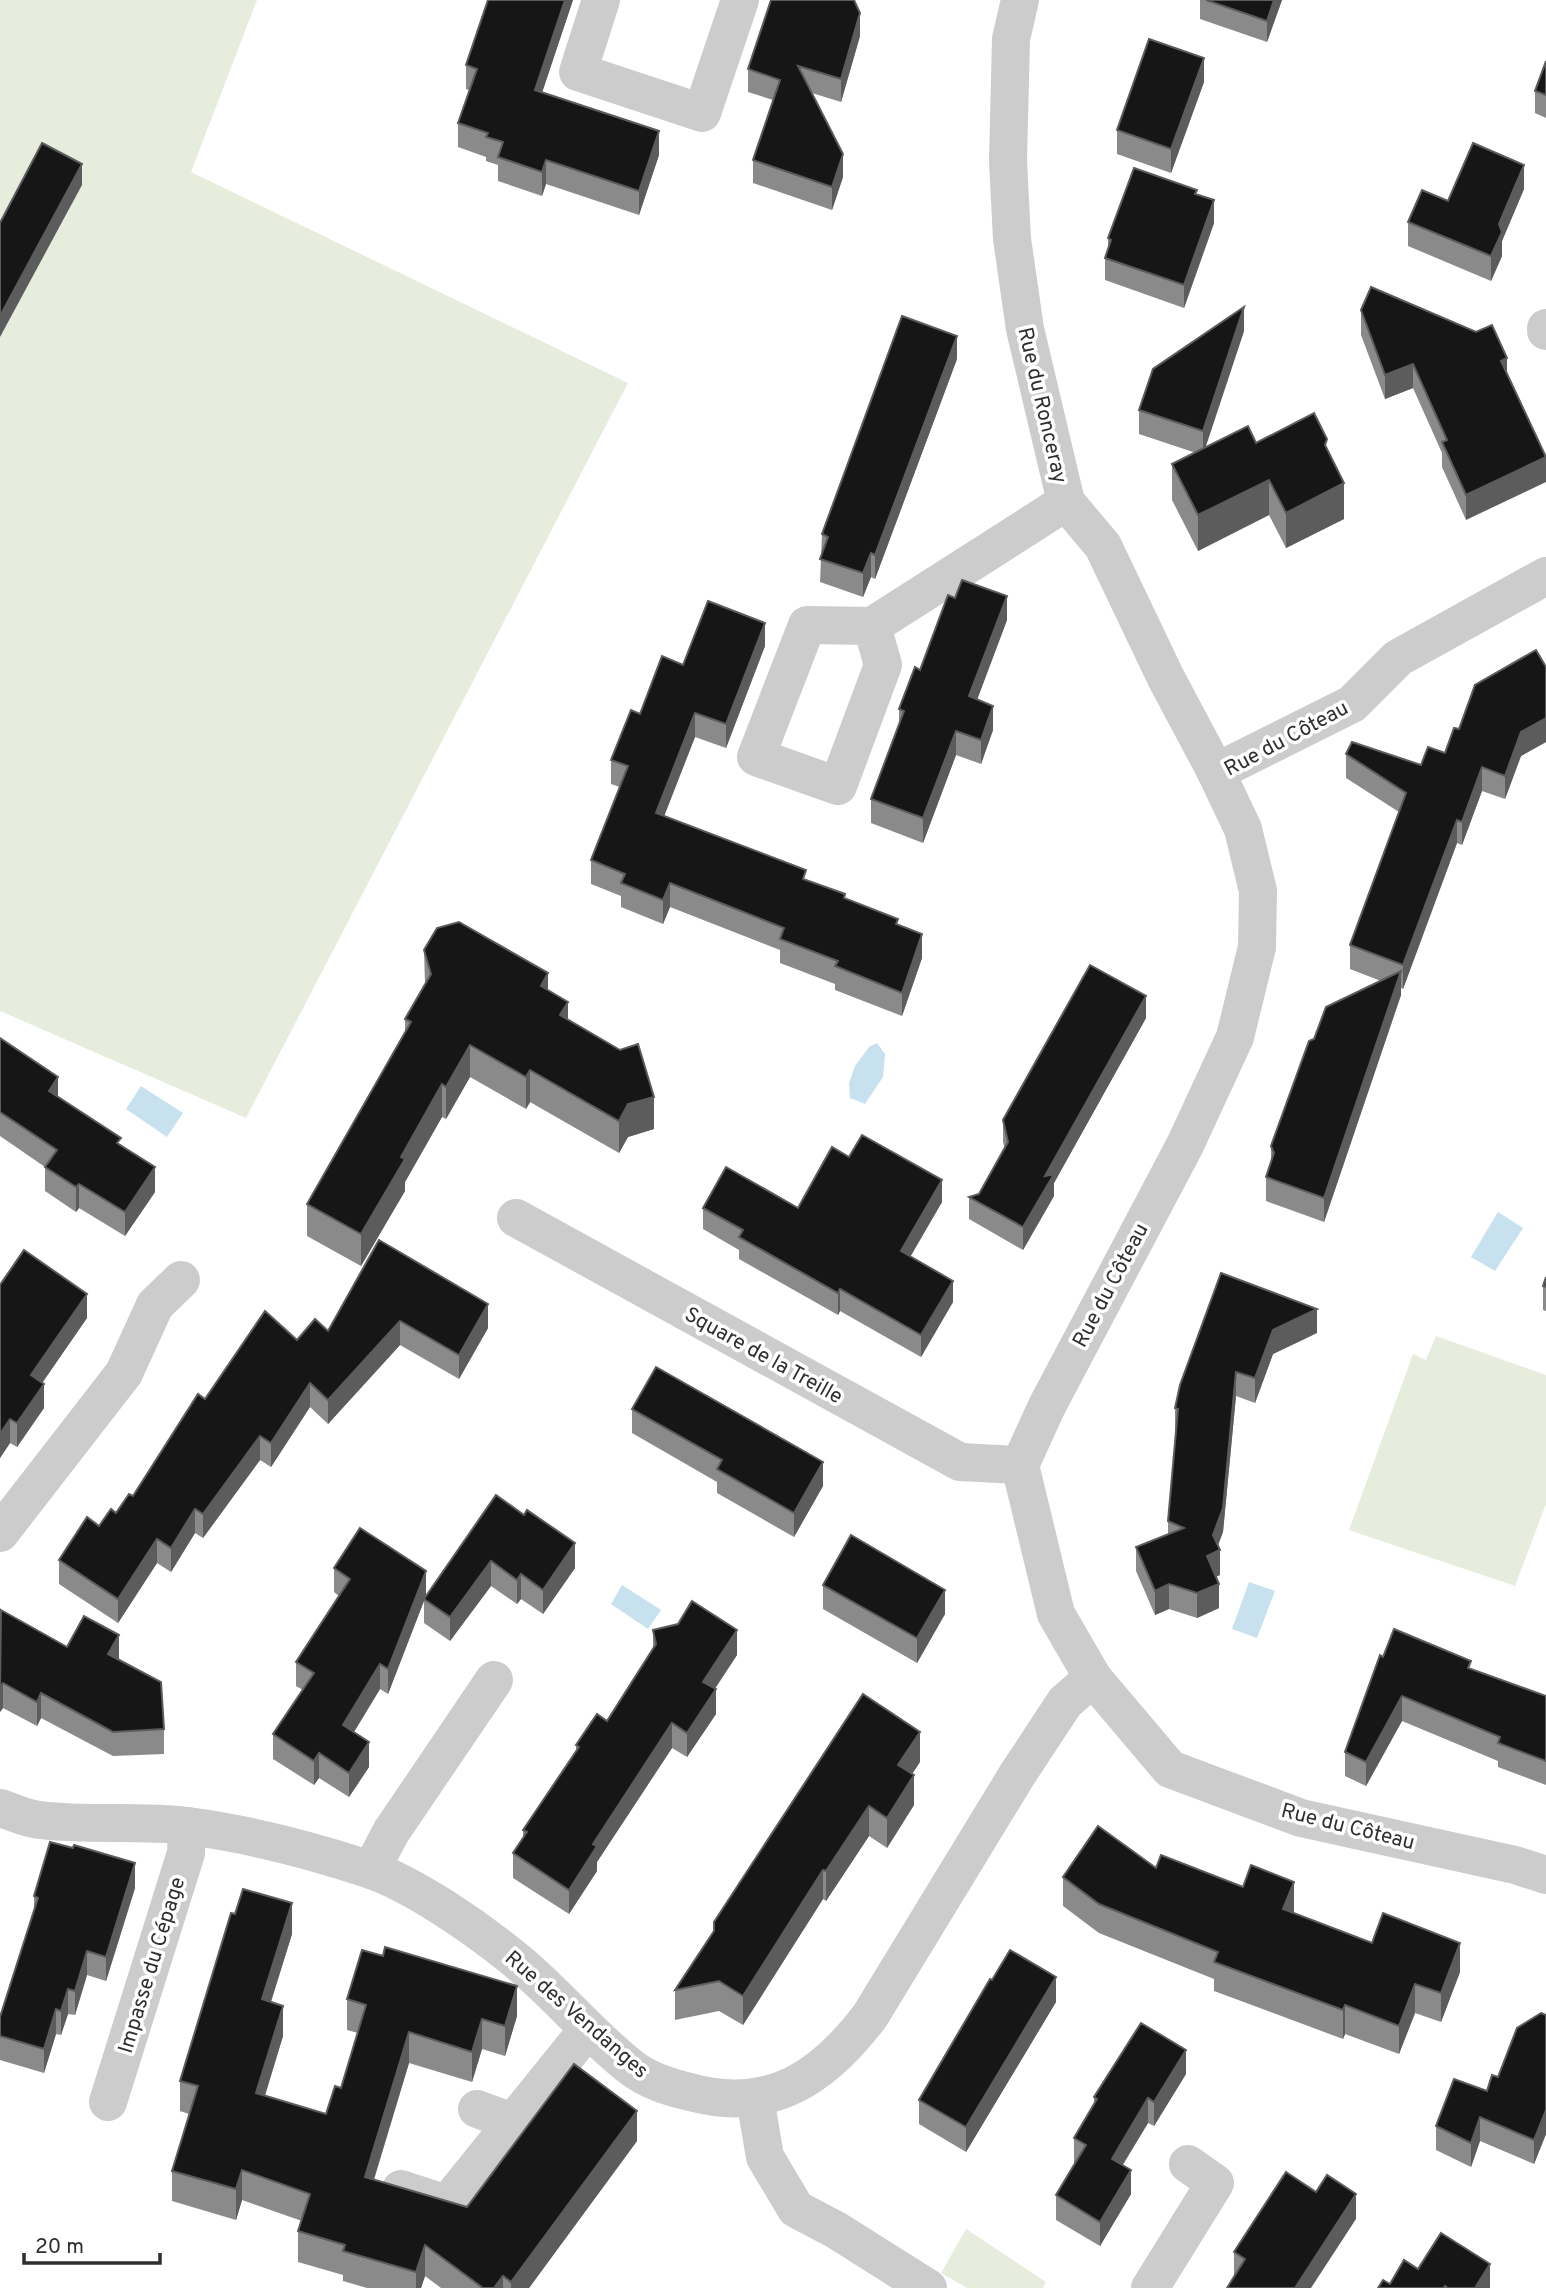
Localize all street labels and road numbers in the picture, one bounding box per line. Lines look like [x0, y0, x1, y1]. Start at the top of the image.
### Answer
street label: Rue du Ronceray [1010, 325, 1073, 486]
street label: Rue du Côteau [1220, 695, 1353, 783]
street label: Rue du Côteau [1067, 1219, 1155, 1352]
street label: Square de la Treille [679, 1302, 847, 1411]
street label: Rue du Côteau [1278, 1798, 1417, 1857]
street label: Impasse du Cépage [113, 1874, 192, 2057]
street label: Rue des Vendanges [499, 1945, 653, 2085]

